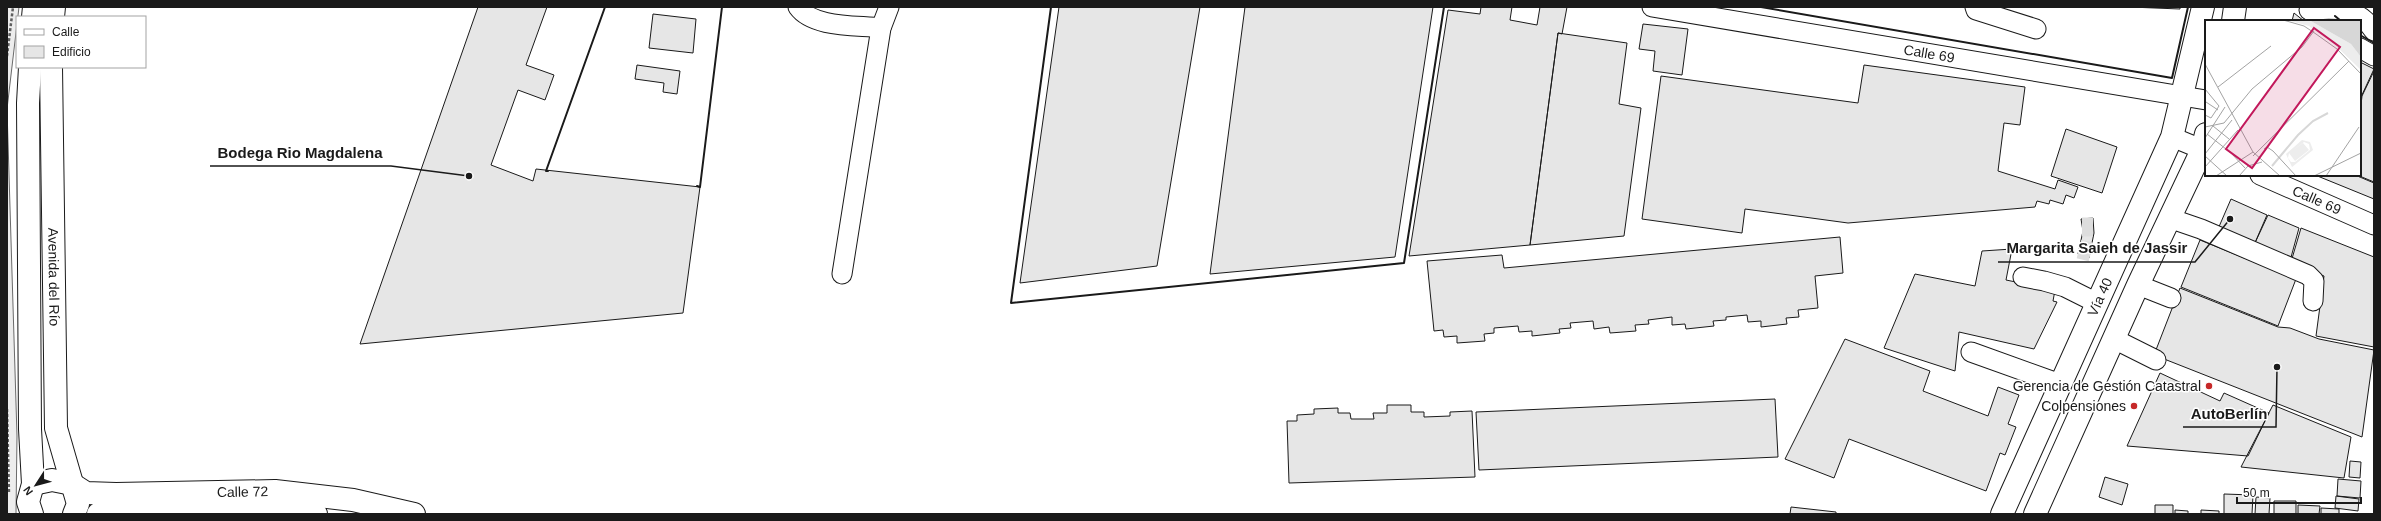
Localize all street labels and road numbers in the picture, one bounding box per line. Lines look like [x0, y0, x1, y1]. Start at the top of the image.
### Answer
street label: Calle 69 [1902, 41, 1956, 66]
street label: Calle 69 [2290, 182, 2344, 218]
street label: Avenida del Río [45, 228, 63, 327]
street label: Vía 40 [2084, 275, 2116, 319]
street label: Calle 72 [217, 483, 269, 500]

